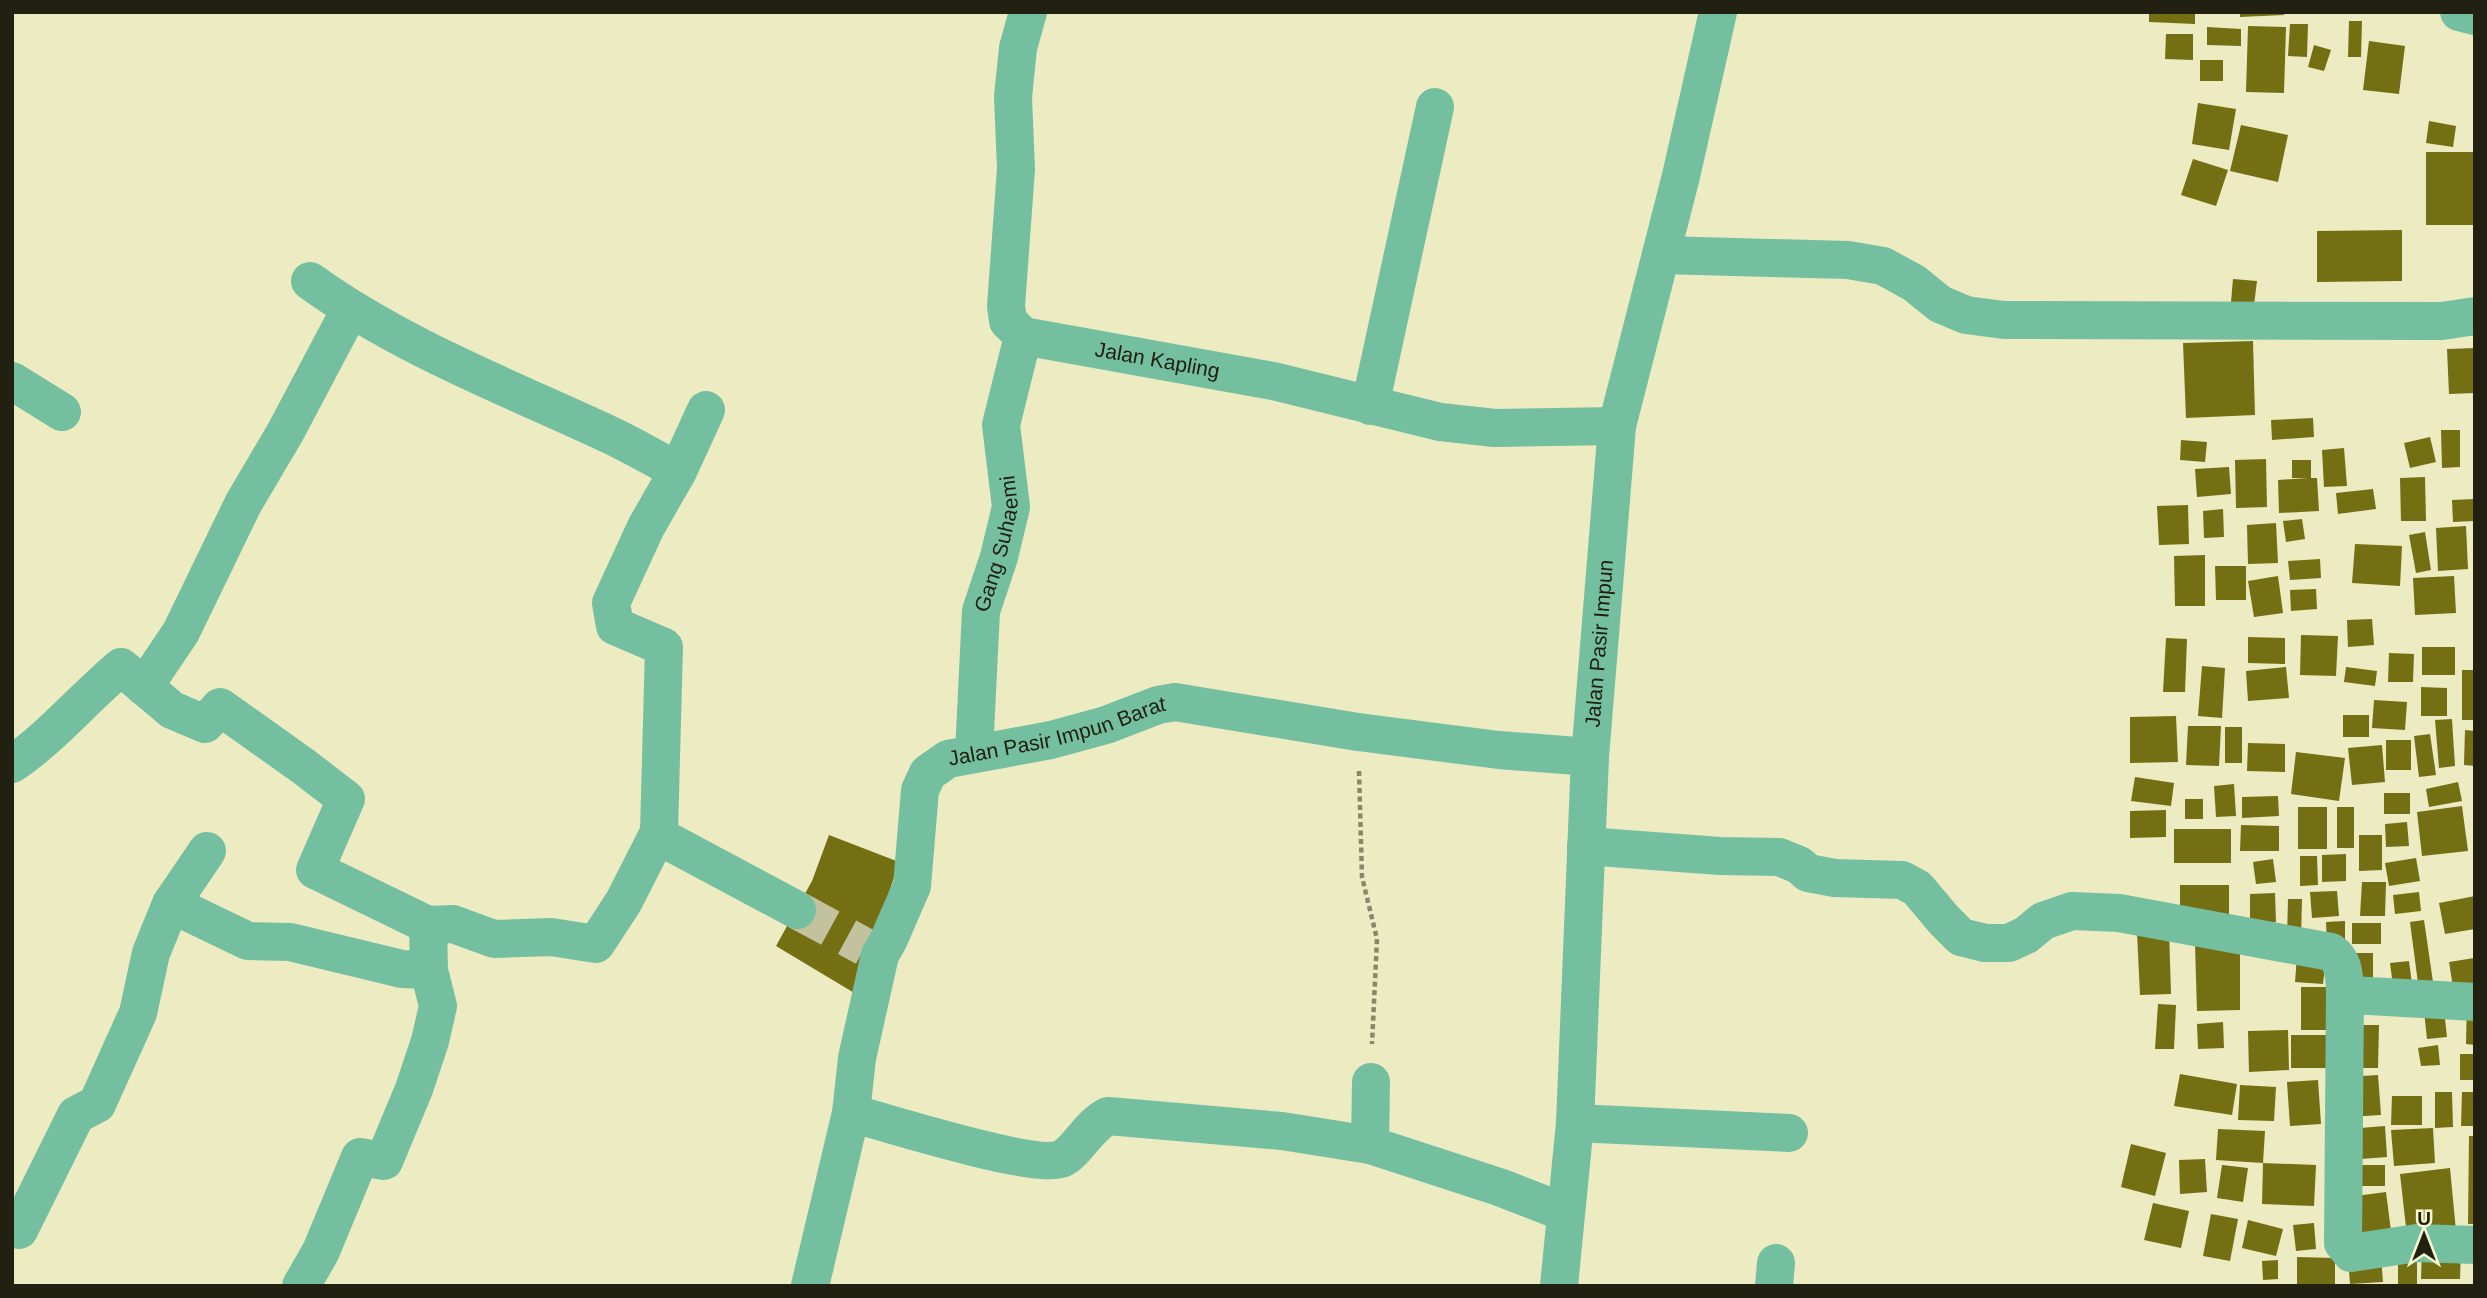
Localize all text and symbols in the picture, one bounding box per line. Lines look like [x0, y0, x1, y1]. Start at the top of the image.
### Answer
street label: Jalan Kapling [1093, 337, 1222, 382]
street label: Gang Suhaemi [970, 474, 1022, 615]
street label: Jalan Pasir Impun [1580, 559, 1617, 728]
street label: Jalan Pasir Impun Barat [946, 692, 1167, 770]
north arrow [2389, 1200, 2459, 1270]
text: U [2417, 1208, 2431, 1229]

